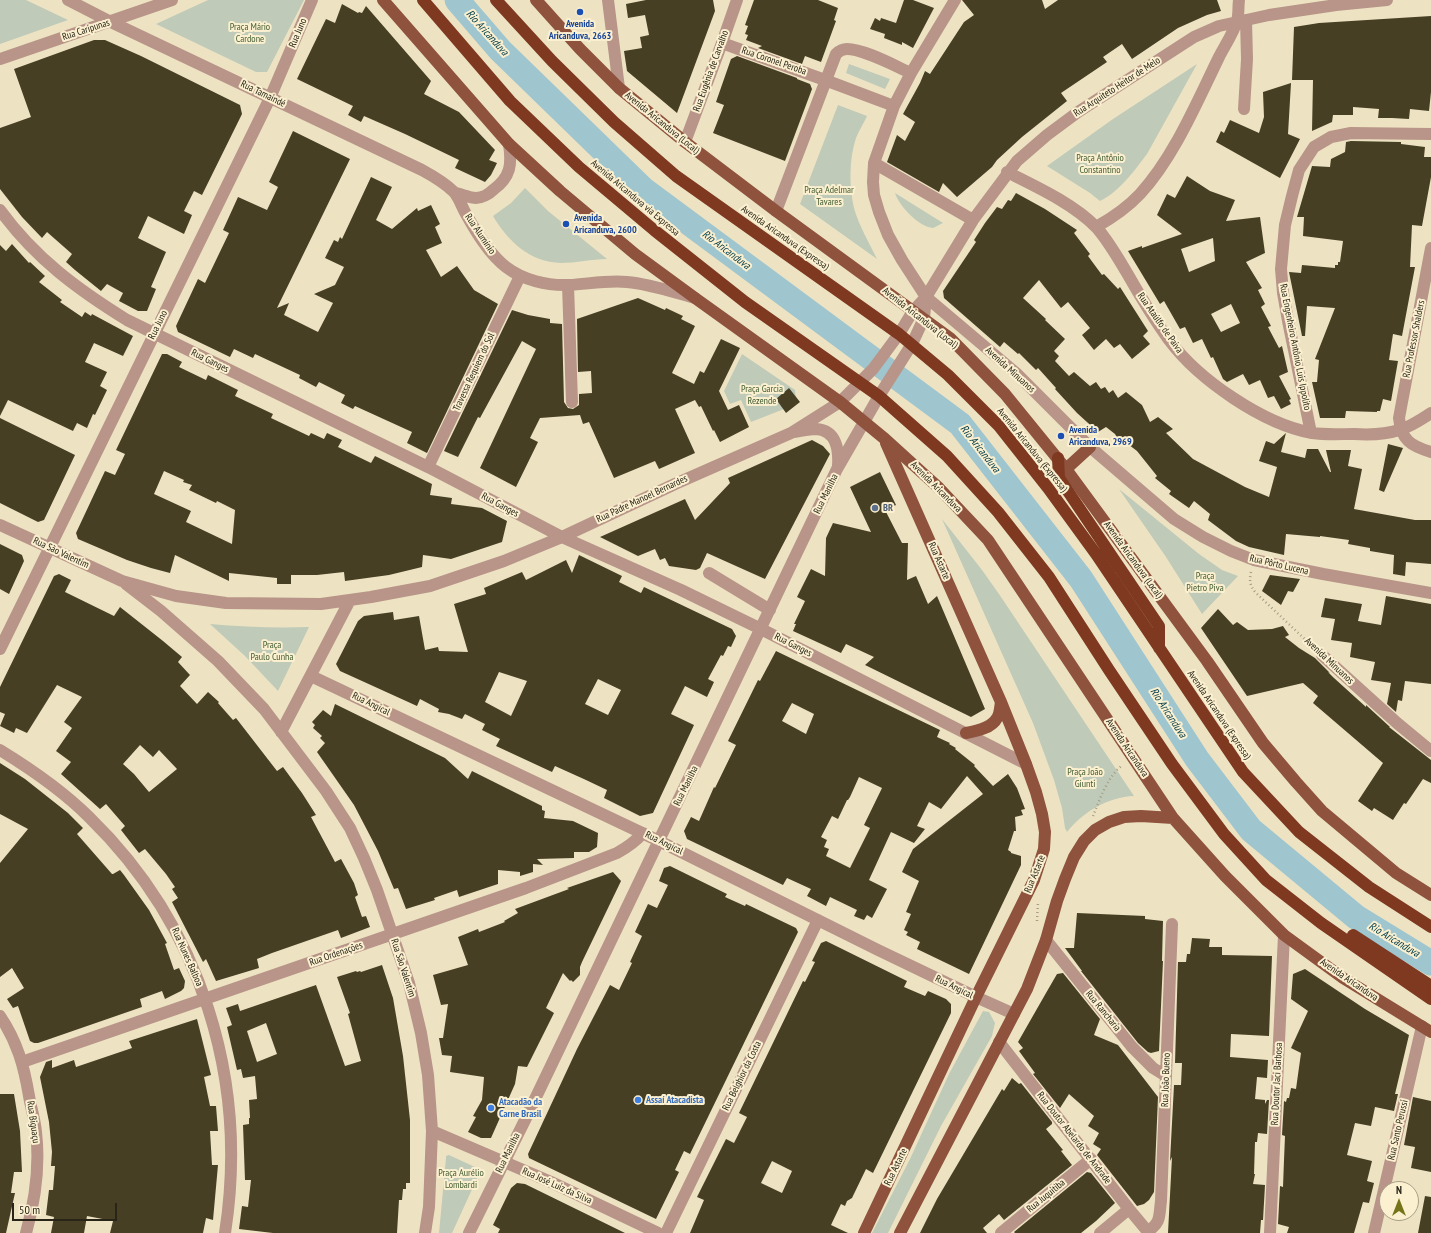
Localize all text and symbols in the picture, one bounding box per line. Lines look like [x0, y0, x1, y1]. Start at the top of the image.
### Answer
marker: Avenida Aricanduva, 2663 [575, 7, 585, 17]
water label: Rio Aricanduva [463, 8, 511, 58]
street label: Rua Caripunas [61, 17, 111, 43]
street label: Rua Juno [286, 17, 310, 49]
place label: Avenida Aricanduva, 2663 [549, 18, 611, 42]
park label: Praça Mário Cardone [230, 21, 270, 44]
street label: Rua Eugênia de Carvalho [691, 29, 731, 113]
street label: Rua Coronel Peroba [740, 44, 808, 78]
street label: Rua Arquiteto Heitor de Melo [1072, 55, 1162, 119]
street label: Rua Tamaindé [239, 78, 287, 110]
street label: Avenida Aricanduva (Local) [622, 89, 702, 157]
park label: Praça Antônio Constantino [1076, 152, 1124, 176]
street label: Avenida Aricanduva via Expressa [588, 157, 682, 239]
park label: Praça Adelmar Tavares [804, 184, 854, 208]
street label: Avenida Aricanduva (Expressa) [739, 203, 831, 273]
street label: Rua Alumínio [462, 211, 498, 257]
place label: Avenida Aricanduva, 2600 [574, 212, 637, 236]
marker: Avenida Aricanduva, 2600 [561, 219, 571, 229]
water label: Rio Aricanduva [699, 228, 753, 272]
street label: Rua Engenheiro Antônio Luis Ippolito [1277, 283, 1313, 411]
street label: Avenida Aricanduva (Local) [880, 285, 960, 351]
street label: Rua Ataúlfo de Paiva [1135, 290, 1185, 356]
street label: Rua Professor Shalders [1401, 299, 1427, 379]
street label: Rua Juno [146, 309, 170, 341]
street label: Travessa Requiem do Sol [451, 331, 497, 413]
street label: Avenida Minuanos [983, 345, 1037, 395]
street label: Rua Ganges [189, 347, 231, 375]
park label: Praça Garcia Rezende [741, 383, 783, 406]
street label: Avenida Aricanduva (Expressa) [994, 406, 1070, 494]
water label: Rio Aricanduva [957, 423, 1003, 475]
place label: Avenida Aricanduva, 2969 [1069, 424, 1132, 448]
marker: Avenida Aricanduva, 2969 [1056, 431, 1066, 441]
street label: Avenida Aricanduva [908, 459, 964, 515]
street label: Rua Manilha [811, 472, 841, 516]
street label: Rua Padre Manoel Bernardes [595, 473, 689, 525]
street label: Rua Ganges [479, 490, 521, 520]
place label: BR [883, 502, 893, 514]
marker: BR [870, 503, 880, 513]
street label: Avenida Aricanduva (Local) [1101, 519, 1165, 601]
street label: Rua São Valentim [31, 535, 91, 571]
street label: Rua Astarte [925, 540, 953, 582]
street label: Rua Pôrto Lucena [1248, 552, 1310, 578]
park label: Praça Pietro Piva [1186, 570, 1224, 594]
street label: Rua Ganges [772, 630, 814, 660]
street label: Avenida Minuanos [1302, 635, 1356, 687]
park label: Praça Paulo Cunha [251, 639, 293, 662]
street label: Avenida Aricanduva (Expressa) [1185, 668, 1253, 762]
water label: Rio Aricanduva [1147, 686, 1189, 740]
street label: Rua Angical [350, 690, 392, 718]
street label: Avenida Aricanduva [1103, 717, 1151, 779]
street label: Rua Manilha [671, 764, 701, 808]
park label: Praça João Giunti [1067, 766, 1103, 790]
street label: Rua Angical [643, 829, 685, 857]
street label: Rua Astarte [1022, 853, 1048, 895]
water label: Rio Aricanduva [1366, 920, 1422, 960]
street label: Rua Nunes Balboa [169, 926, 205, 988]
street label: Rua São Valentim [388, 937, 418, 999]
street label: Rua Ordenações [308, 939, 364, 969]
street label: Avenida Aricanduva [1318, 956, 1380, 1004]
street label: Rua Angical [933, 973, 975, 1001]
street label: Rua Rancharia [1083, 988, 1123, 1034]
street label: Rua Belghior da Costa [720, 1039, 764, 1113]
street label: Rua Doutor Jaci Barbosa [1269, 1042, 1285, 1126]
street label: Rua João Bueno [1159, 1053, 1173, 1107]
street label: Rua Doutor Abelardo de Andrade [1034, 1090, 1114, 1186]
place label: Assaí Atacadista [646, 1094, 703, 1106]
marker: Assaí Atacadista [633, 1095, 643, 1105]
place label: Atacadão da Carne Brasil [499, 1096, 542, 1120]
street label: Rua Santo Perussi [1385, 1099, 1411, 1161]
street label: Rua Biguaçu [24, 1100, 42, 1144]
marker: Atacadão da Carne Brasil [486, 1103, 496, 1113]
street label: Rua Manilha [493, 1131, 523, 1175]
street label: Rua Astarte [882, 1146, 910, 1188]
street label: Rua José Luiz da Silva [520, 1165, 594, 1207]
park label: Praça Aurélio Lombardi [438, 1167, 484, 1190]
street label: Rua Juquitiba [1024, 1177, 1068, 1215]
north arrow [1379, 1181, 1419, 1221]
text: N [1396, 1183, 1402, 1197]
scale bar [14, 1195, 119, 1221]
text: 50 m [19, 1202, 40, 1217]

